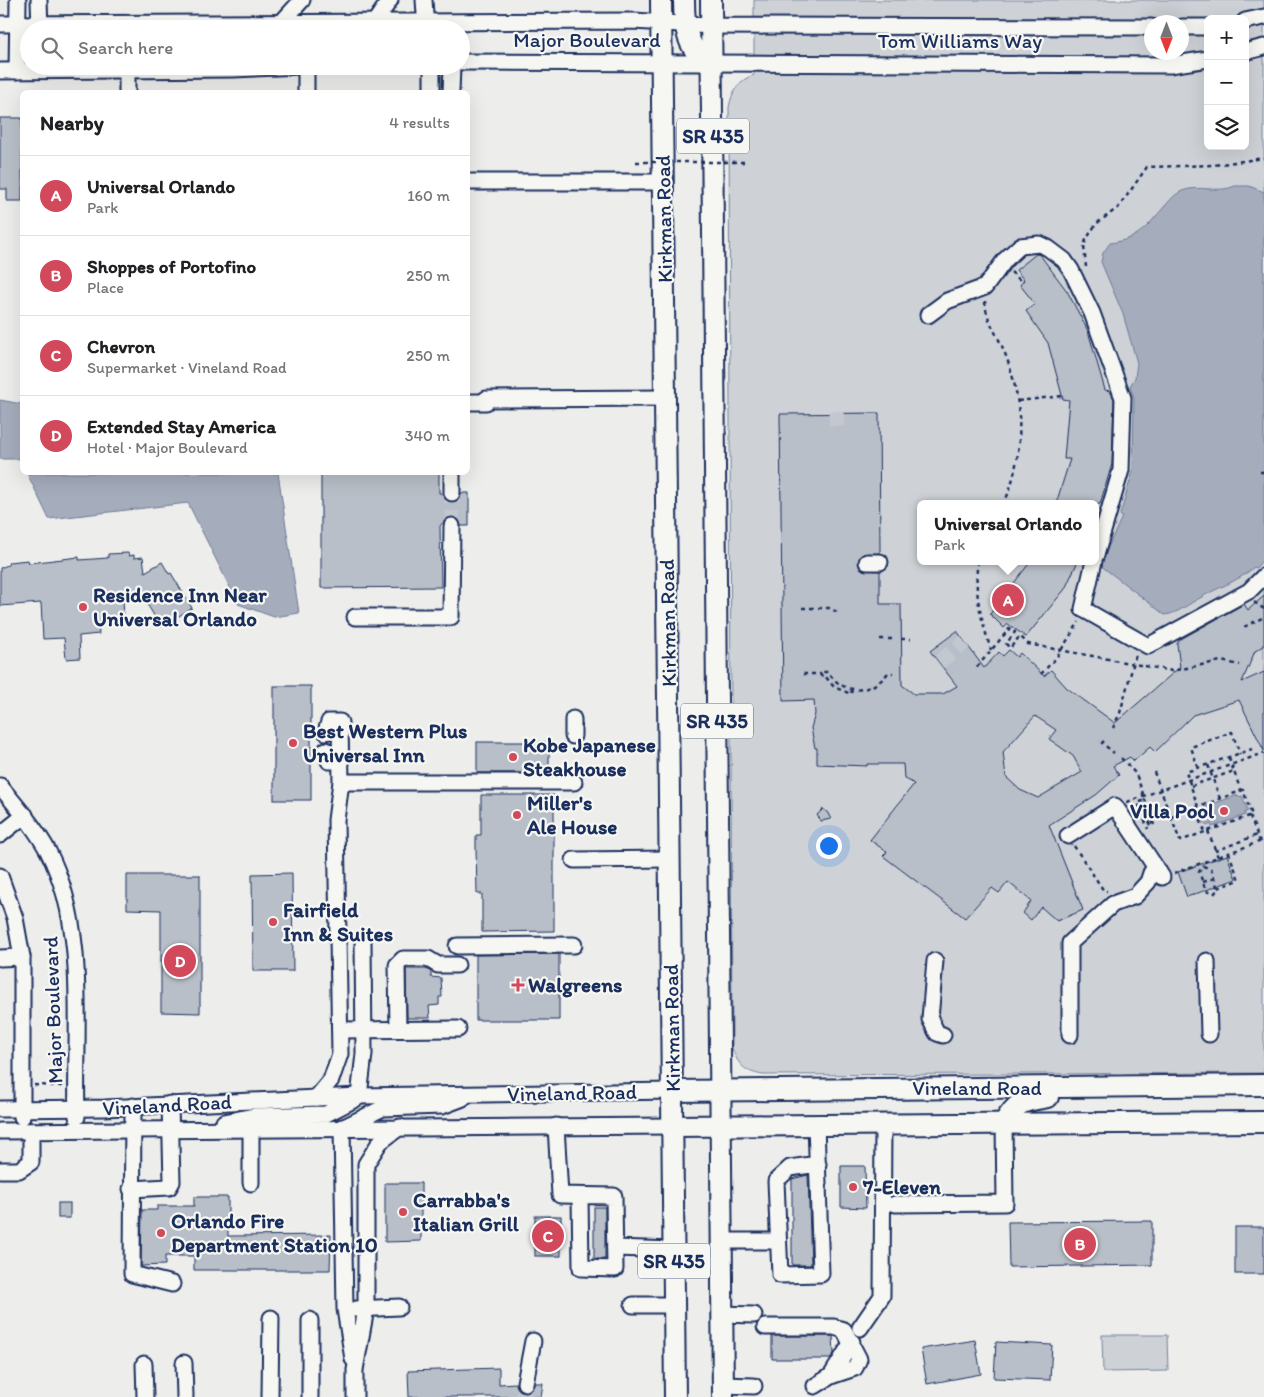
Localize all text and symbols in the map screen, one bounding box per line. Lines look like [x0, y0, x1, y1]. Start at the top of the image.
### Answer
north arrow [1144, 15, 1189, 60]
map controls [1204, 15, 1249, 150]
button: + [1204, 15, 1249, 60]
search box [20, 20, 470, 75]
street label: Major Boulevard [513, 27, 661, 52]
street label: Tom Williams Way [878, 28, 1042, 53]
icon: search [38, 34, 66, 62]
text: Search here [78, 36, 173, 59]
button: − [1204, 60, 1249, 105]
button: layers [1204, 105, 1249, 150]
text: Nearby [40, 110, 104, 135]
text: 4 results [389, 113, 450, 132]
road number: SR 435 [677, 118, 749, 154]
street label: Kirkman Road [650, 155, 677, 283]
text: Universal Orlando [87, 175, 235, 198]
text: A [51, 186, 61, 205]
text: 160 m [407, 186, 450, 205]
text: Park [87, 198, 118, 217]
text: Shoppes of Portofino [87, 255, 256, 278]
text: B [51, 266, 61, 285]
text: 250 m [406, 266, 450, 285]
text: Place [87, 278, 124, 297]
text: Chevron [87, 335, 155, 358]
text: C [51, 346, 61, 365]
text: 250 m [406, 346, 450, 365]
text: Supermarket · Vineland Road [87, 358, 287, 377]
text: Extended Stay America [87, 415, 276, 438]
text: D [51, 426, 61, 445]
text: 340 m [405, 426, 450, 445]
text: Hotel · Major Boulevard [87, 438, 248, 457]
popup [917, 500, 1099, 565]
text: Universal Orlando [934, 512, 1082, 535]
text: Park [934, 535, 965, 554]
street label: Kirkman Road [654, 559, 681, 687]
pin: A [992, 581, 1024, 619]
place label: Residence Inn Near Universal Orlando [93, 582, 267, 631]
marker: Residence Inn Near Universal Orlando [77, 601, 89, 613]
road number: SR 435 [681, 704, 753, 738]
place label: Best Western Plus Universal Inn [303, 718, 467, 767]
place label: Kobe Japanese Steakhouse [523, 732, 656, 781]
marker: Best Western Plus Universal Inn [287, 737, 299, 749]
marker: Kobe Japanese Steakhouse [507, 751, 519, 763]
place label: Miller's Ale House [526, 790, 617, 839]
place label: Villa Pool [1130, 798, 1215, 823]
marker: Villa Pool [1218, 805, 1230, 817]
marker: Miller's Ale House [511, 809, 523, 821]
your location [816, 833, 842, 859]
place label: Fairfield Inn & Suites [283, 897, 393, 946]
marker: Fairfield Inn & Suites [267, 916, 279, 928]
street label: Major Boulevard [37, 935, 68, 1084]
pin: D [164, 942, 196, 980]
street label: Kirkman Road [658, 964, 685, 1092]
place label: Walgreens [528, 972, 622, 998]
marker: Walgreens [512, 979, 524, 991]
street label: Vineland Road [912, 1075, 1042, 1100]
street label: Vineland Road [507, 1079, 637, 1106]
street label: Vineland Road [102, 1089, 232, 1120]
place label: 7-Eleven [862, 1174, 941, 1199]
marker: 7-Eleven [847, 1181, 859, 1193]
place label: Carrabba's Italian Grill [413, 1187, 520, 1236]
marker: Carrabba's Italian Grill [397, 1206, 409, 1218]
place label: Orlando Fire Department Station 10 [171, 1208, 378, 1258]
pin: C [532, 1217, 564, 1255]
pin: B [1064, 1225, 1096, 1263]
marker: Orlando Fire Department Station 10 [155, 1227, 167, 1239]
road number: SR 435 [638, 1244, 710, 1278]

